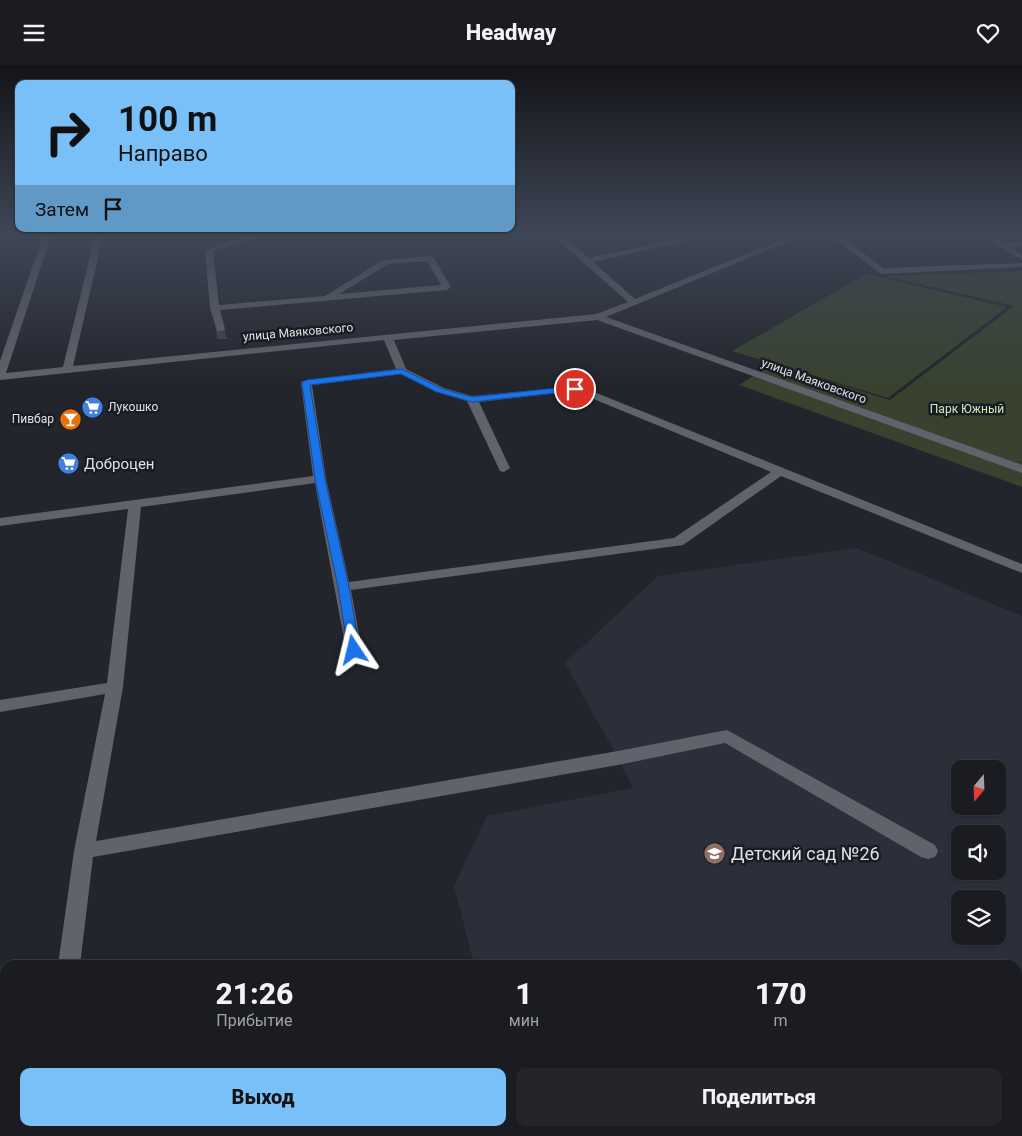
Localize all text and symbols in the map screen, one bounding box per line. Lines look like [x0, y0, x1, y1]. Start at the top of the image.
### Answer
icon: menu [20, 19, 48, 47]
icon: heart [974, 19, 1002, 47]
text: Headway [466, 20, 556, 45]
text: 100 m [118, 99, 217, 140]
icon: right [35, 100, 100, 165]
text: Направо [118, 141, 208, 166]
icon: arrive [99, 195, 127, 223]
text: Затем [35, 198, 89, 221]
street label: улица Маяковского [242, 320, 354, 344]
street label: улица Маяковского [760, 355, 869, 407]
pin [554, 368, 596, 410]
icon: arrive [561, 375, 589, 403]
supermarket icon: Лукошко [80, 395, 104, 419]
place label: Лукошко [108, 400, 158, 414]
park label: Парк Южный [930, 402, 1004, 416]
bar icon: Пивбар [58, 407, 82, 431]
place label: Пивбар [12, 412, 54, 426]
supermarket icon: Доброцен [56, 452, 80, 476]
place label: Доброцен [84, 455, 154, 473]
position arrow [327, 623, 379, 675]
north arrow [951, 760, 1006, 815]
map controls [951, 760, 1006, 945]
button: sound [951, 825, 1006, 880]
school or university icon: Детский сад №26 [703, 841, 727, 865]
place label: Детский сад №26 [731, 843, 880, 864]
button: layers [951, 890, 1006, 945]
text: 21:26 [215, 976, 293, 1011]
text: 1 [515, 976, 533, 1011]
text: 170 [755, 976, 807, 1011]
text: Прибытие [216, 1011, 293, 1030]
text: мин [509, 1011, 539, 1030]
text: m [774, 1011, 788, 1030]
button: Выход [20, 1068, 506, 1126]
button: Поделиться [516, 1068, 1002, 1126]

